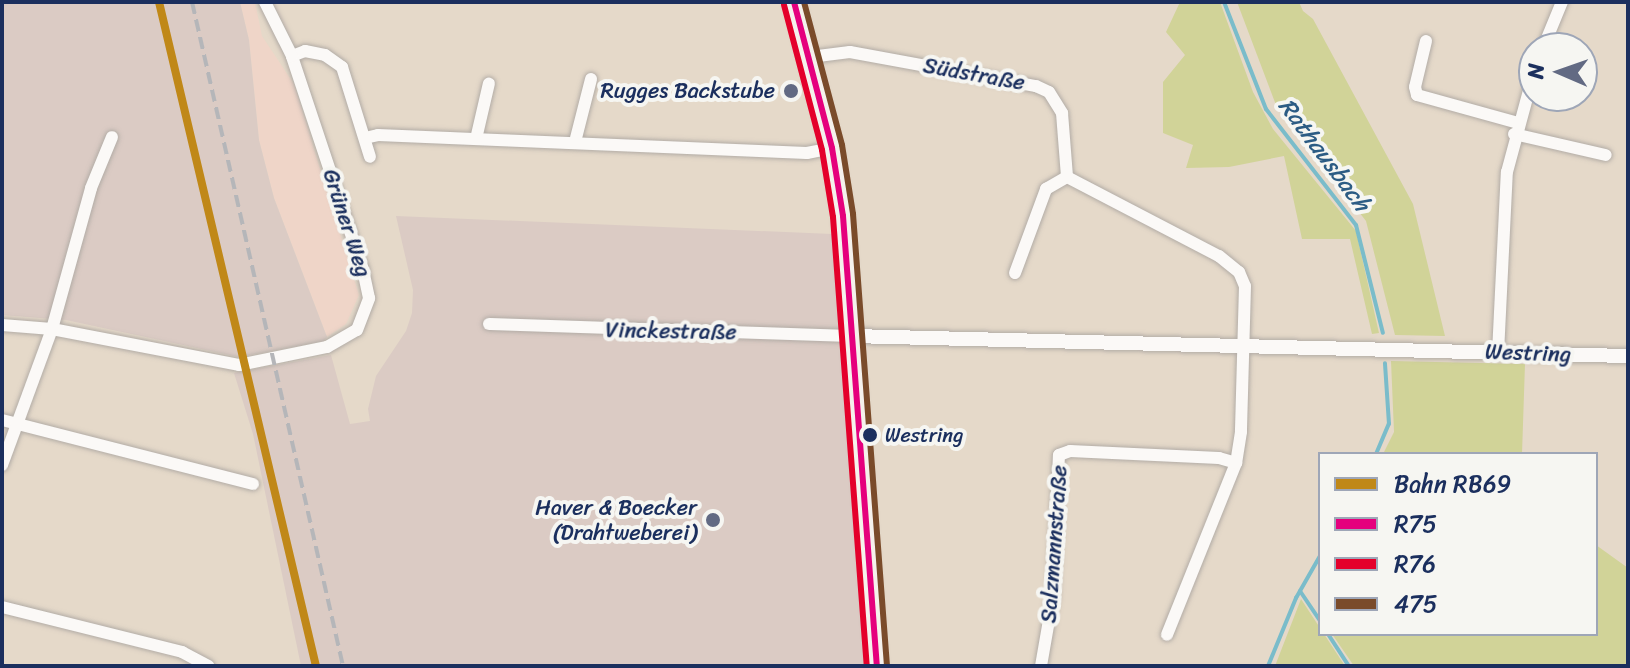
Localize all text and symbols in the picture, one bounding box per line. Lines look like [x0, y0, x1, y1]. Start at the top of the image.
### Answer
north arrow [1518, 32, 1598, 112]
street label: Südstraße [921, 52, 1027, 96]
text: N [1516, 63, 1555, 80]
place label: Rugges Backstube [601, 78, 775, 104]
marker: Rugges Backstube [782, 82, 800, 100]
water label: Rathausbach [1272, 93, 1376, 217]
street label: Grüner Weg [317, 166, 377, 280]
street label: Vinckestraße [605, 317, 737, 345]
street label: Westring [1485, 338, 1571, 368]
place label: Westring [885, 423, 963, 447]
marker: Westring [862, 427, 878, 443]
legend [1318, 452, 1598, 636]
text: Bahn RB69 [1394, 463, 1511, 505]
street label: Salzmannstraße [1035, 464, 1073, 624]
place label: Haver & Boecker (Drahtweberei) [536, 494, 697, 546]
text: R75 [1394, 503, 1437, 545]
marker: Haver & Boecker (Drahtweberei) [704, 511, 722, 529]
text: R76 [1394, 543, 1436, 585]
text: 475 [1394, 583, 1437, 625]

